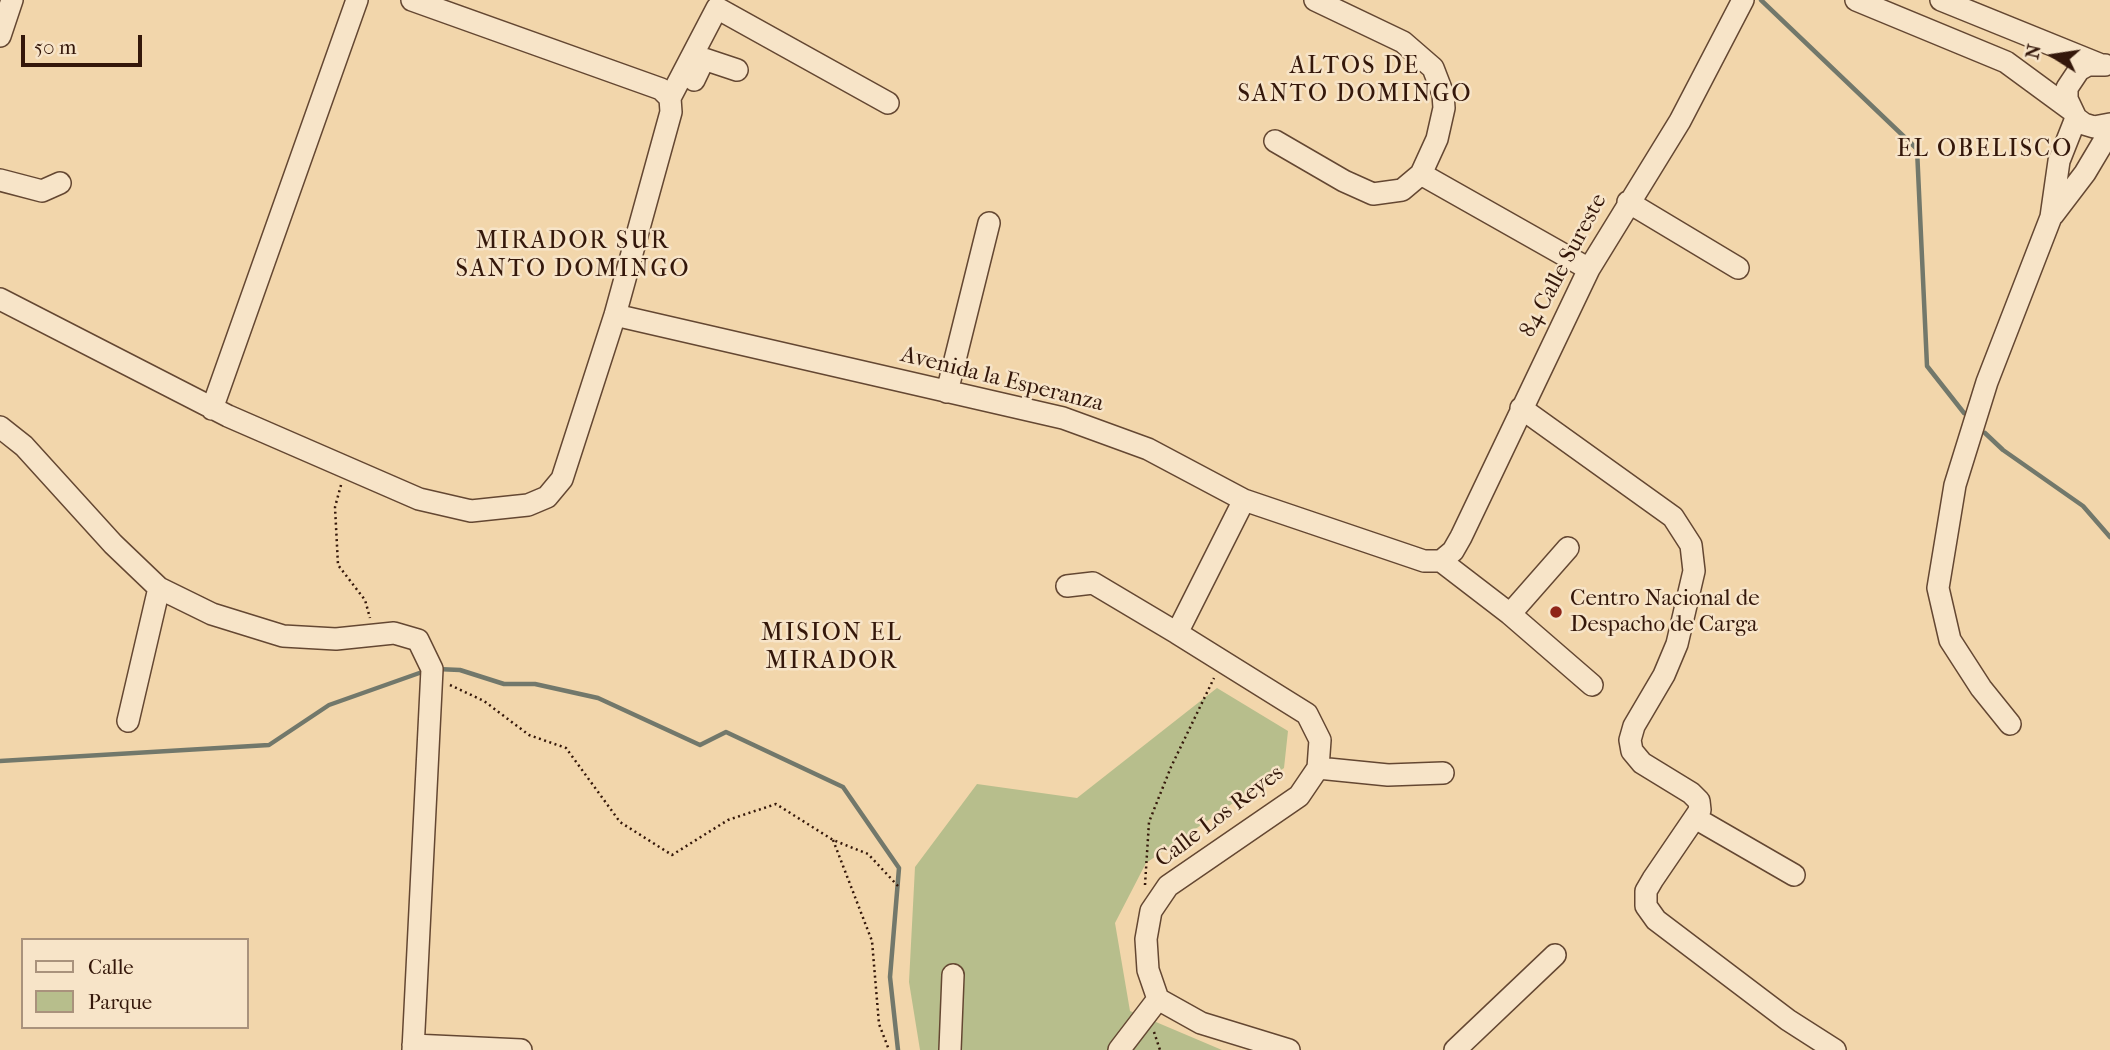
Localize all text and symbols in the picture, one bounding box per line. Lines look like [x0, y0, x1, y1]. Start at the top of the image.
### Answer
scale bar [24, 21, 145, 65]
north arrow [2019, 21, 2089, 91]
text: 50 m [34, 35, 77, 59]
text: N [2021, 42, 2046, 61]
district label: ALTOS DE SANTO DOMINGO [1239, 53, 1471, 109]
district label: EL OBELISCO [1898, 136, 2072, 164]
street label: 84 Calle Sureste [1515, 189, 1613, 343]
district label: MIRADOR SUR SANTO DOMINGO [457, 228, 689, 284]
street label: Avenida la Esperanza [898, 341, 1106, 419]
place label: Centro Nacional de Despacho de Carga [1570, 585, 1760, 639]
marker: Centro Nacional de Despacho de Carga [1548, 604, 1564, 620]
district label: MISION EL MIRADOR [762, 620, 902, 676]
street label: Calle Los Reyes [1151, 760, 1289, 874]
legend [21, 938, 248, 1029]
text: Calle [88, 955, 134, 979]
text: Parque [88, 990, 152, 1014]

